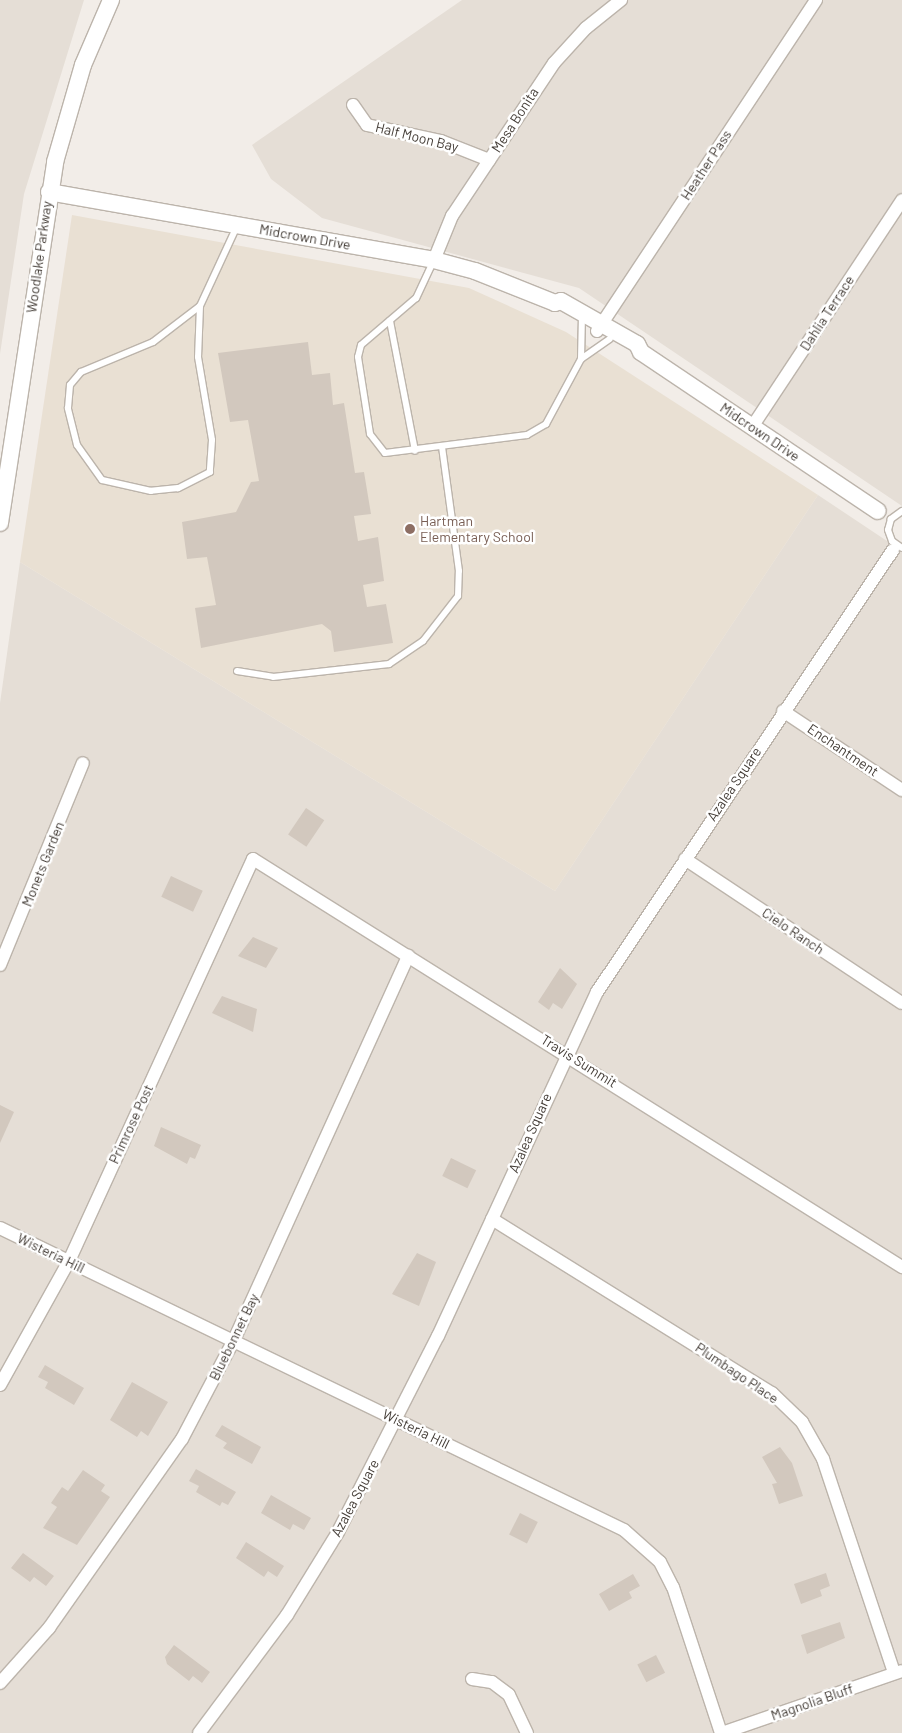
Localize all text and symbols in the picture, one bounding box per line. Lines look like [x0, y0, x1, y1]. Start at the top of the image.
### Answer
street label: Mesa Bonita [488, 84, 542, 156]
street label: Half Moon Bay [374, 119, 460, 155]
street label: Heather Pass [677, 127, 735, 203]
street label: Woodlake Parkway [23, 200, 55, 314]
street label: Midcrown Drive [258, 221, 352, 253]
street label: Dahlia Terrace [796, 272, 858, 354]
street label: Midcrown Drive [717, 399, 803, 465]
place label: Hartman Elementary School [420, 513, 534, 546]
marker: Hartman Elementary School [404, 523, 416, 535]
street label: Enchantment [804, 720, 882, 780]
street label: Azalea Square [703, 744, 765, 824]
street label: Monets Garden [18, 819, 68, 909]
street label: Cielo Ranch [759, 904, 827, 958]
street label: Travis Summit [538, 1031, 620, 1091]
street label: Primrose Post [105, 1082, 157, 1166]
street label: Azalea Square [505, 1091, 555, 1175]
street label: Wisteria Hill [15, 1230, 87, 1276]
street label: Bluebonnet Bay [206, 1291, 262, 1383]
street label: Plumbago Place [692, 1339, 782, 1407]
street label: Wisteria Hill [380, 1406, 452, 1452]
street label: Azalea Square [328, 1456, 382, 1540]
street label: Magnolia Bluff [769, 1680, 855, 1724]

